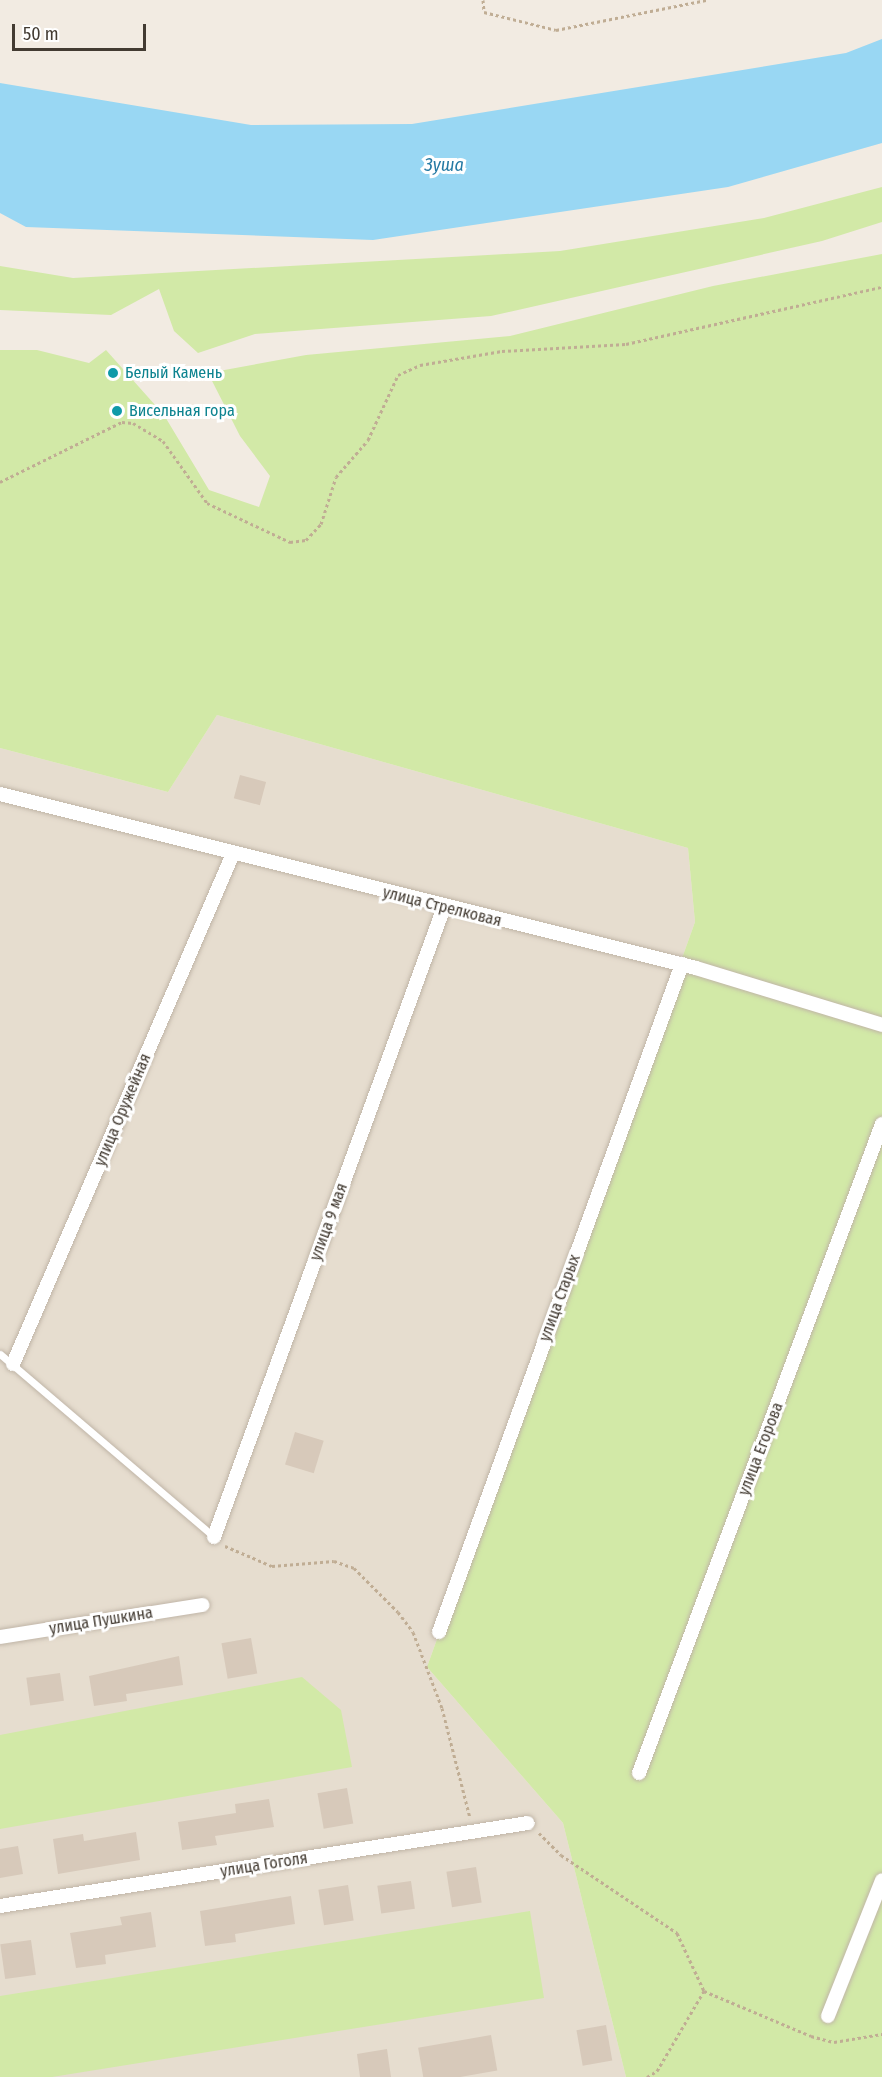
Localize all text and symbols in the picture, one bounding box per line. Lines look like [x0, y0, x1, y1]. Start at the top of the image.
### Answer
scale bar [15, 12, 148, 50]
text: 50 m [23, 23, 59, 45]
water label: Зуша [424, 154, 464, 176]
place label: Белый Камень [125, 363, 222, 383]
marker: Белый Камень [106, 366, 120, 380]
place label: Висельная гора [129, 401, 235, 421]
marker: Висельная гора [110, 404, 124, 418]
street label: улица Стрелковая [381, 883, 503, 931]
street label: улица Оружейная [91, 1051, 155, 1169]
street label: улица 9 мая [306, 1181, 352, 1263]
street label: улица Старых [535, 1252, 585, 1344]
street label: улица Егорова [734, 1400, 788, 1498]
street label: улица Пушкина [48, 1603, 154, 1639]
street label: улица Гоголя [219, 1849, 309, 1881]

